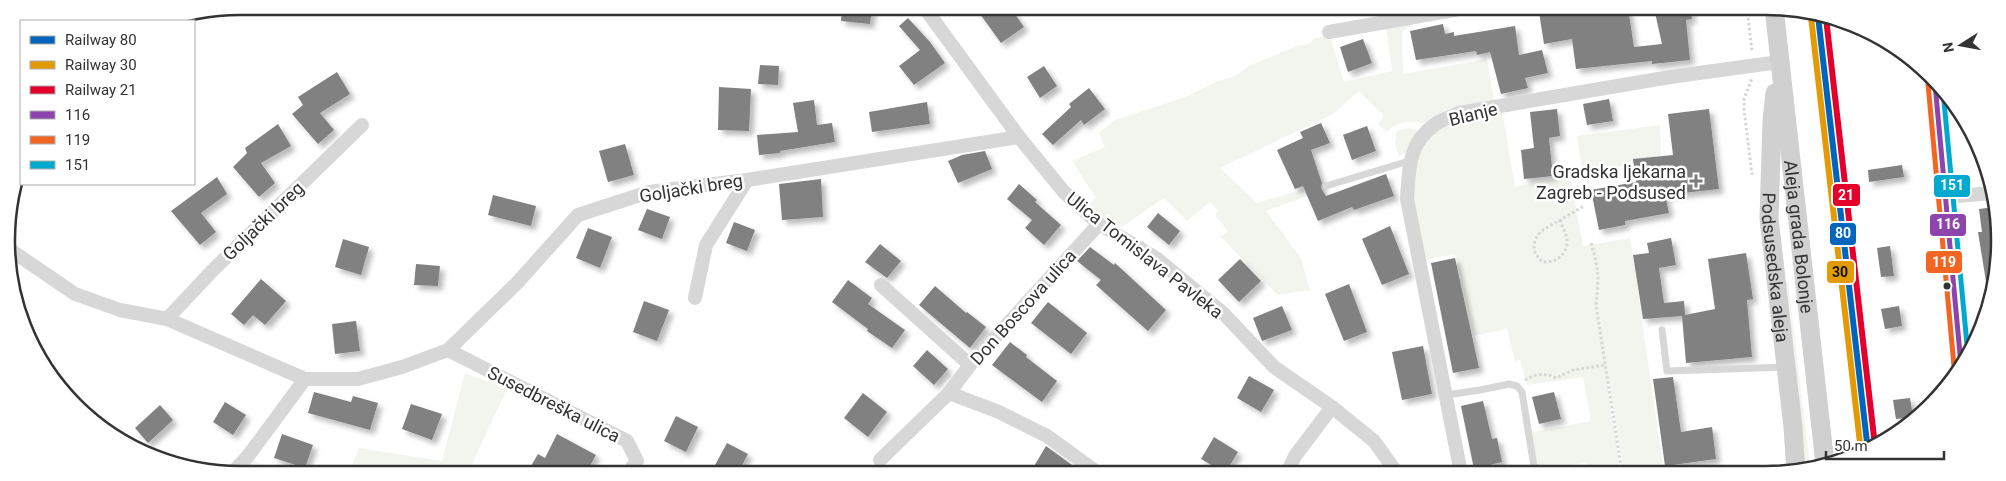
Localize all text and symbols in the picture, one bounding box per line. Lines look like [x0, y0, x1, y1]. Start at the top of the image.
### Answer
legend [20, 20, 195, 185]
north arrow [1936, 20, 1986, 70]
text: Railway 80 [65, 31, 137, 49]
text: N [1939, 41, 1957, 54]
text: Railway 30 [65, 56, 137, 74]
text: Railway 21 [65, 81, 137, 99]
street label: Blanje [1447, 98, 1499, 130]
text: 116 [65, 106, 90, 124]
text: 119 [65, 131, 90, 149]
text: 151 [65, 156, 90, 174]
street label: Aleja grada Bolonje [1781, 159, 1819, 314]
place label: Gradska ljekarna Zagreb - Podsused [1536, 161, 1686, 203]
street label: Goljački breg [638, 169, 744, 207]
line badge: 151 [1933, 174, 1971, 198]
marker: Gradska ljekarna Zagreb - Podsused [1690, 175, 1702, 187]
street label: Goljački breg [218, 177, 308, 265]
text: 151 [1940, 177, 1964, 193]
line badge: 21 [1832, 183, 1861, 207]
street label: Ulica Tomislava Pavleka [1063, 187, 1227, 323]
text: 21 [1838, 187, 1854, 203]
street label: Podsusedska aleja [1758, 192, 1794, 343]
line badge: 116 [1929, 213, 1967, 237]
text: 116 [1936, 216, 1960, 232]
line badge: 80 [1829, 222, 1857, 246]
text: 80 [1835, 225, 1851, 241]
street label: Don Boscova ulica [966, 245, 1080, 369]
line badge: 119 [1925, 250, 1963, 274]
text: 119 [1932, 254, 1956, 270]
line badge: 30 [1826, 260, 1855, 284]
text: 30 [1832, 264, 1848, 280]
unlabelled marker [1942, 281, 1952, 291]
street label: Susedbreška ulica [484, 362, 624, 446]
scale bar [1826, 428, 1944, 460]
text: 50 m [1834, 437, 1868, 455]

